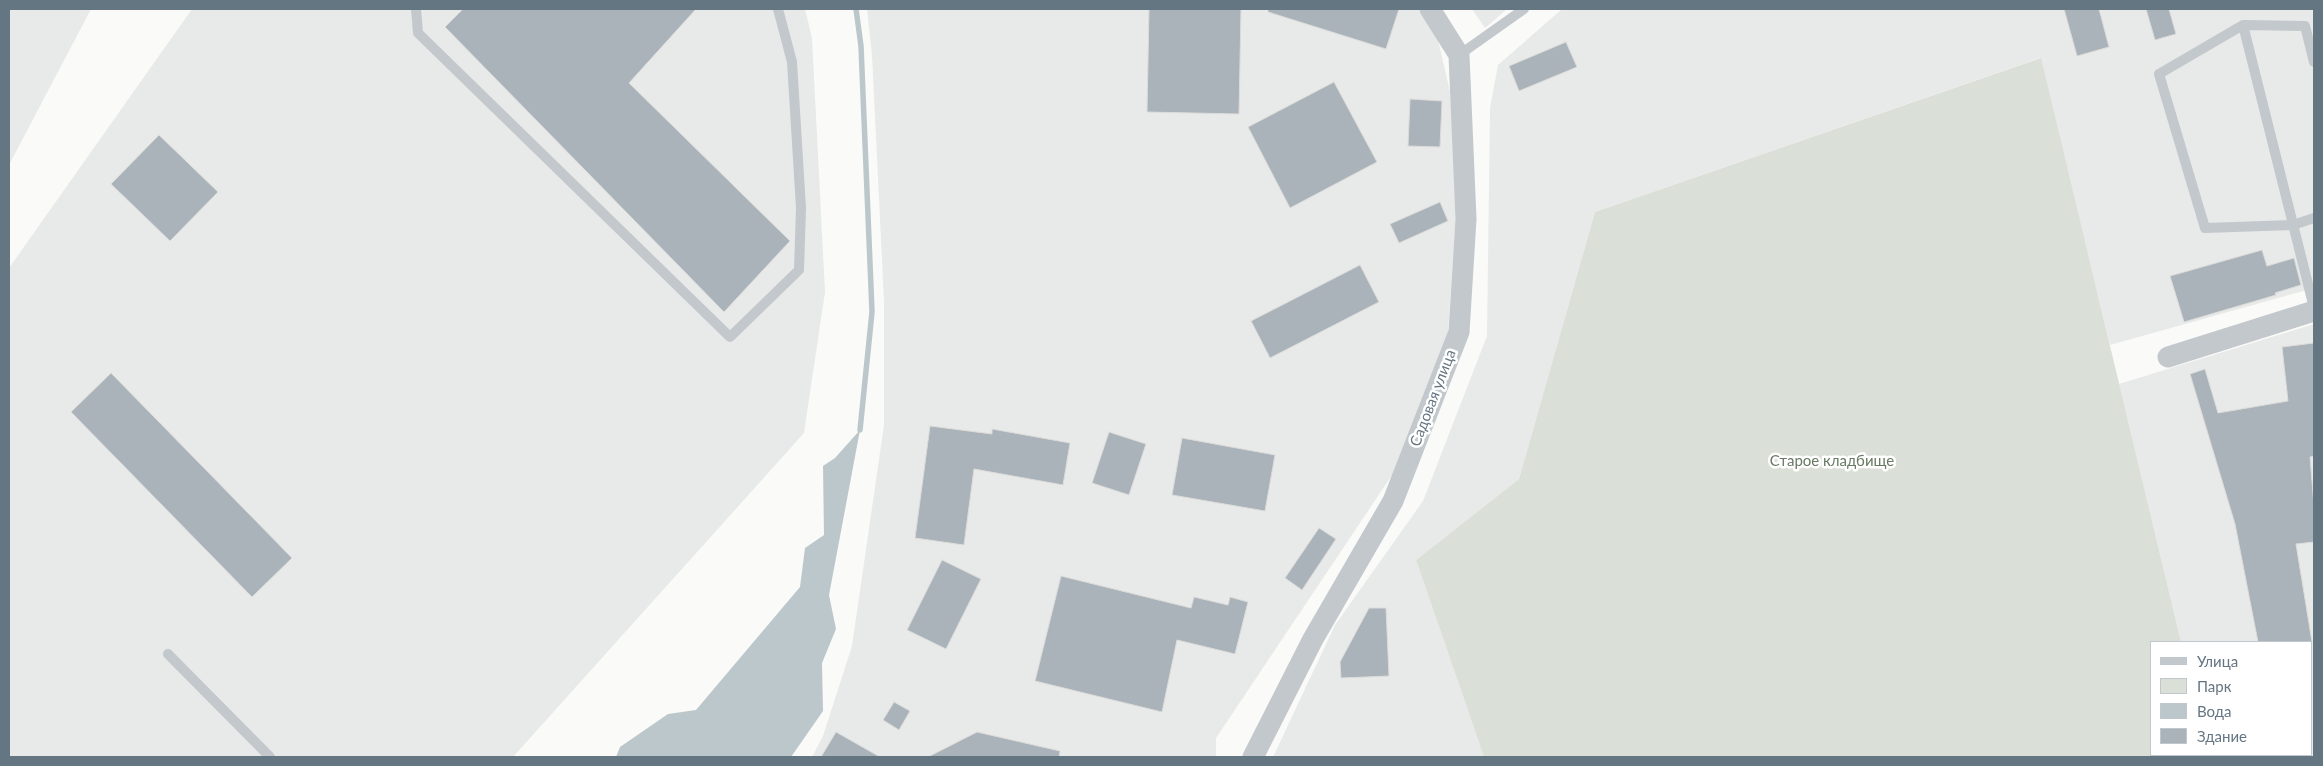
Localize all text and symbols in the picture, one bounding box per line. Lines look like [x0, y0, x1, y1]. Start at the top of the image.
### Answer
street label: Садовая улица [1406, 347, 1460, 449]
park label: Старое кладбище [1770, 452, 1894, 470]
legend [2150, 641, 2313, 756]
text: Улица [2197, 652, 2238, 670]
text: Парк [2197, 677, 2231, 695]
text: Вода [2197, 702, 2232, 720]
text: Здание [2197, 727, 2247, 745]

